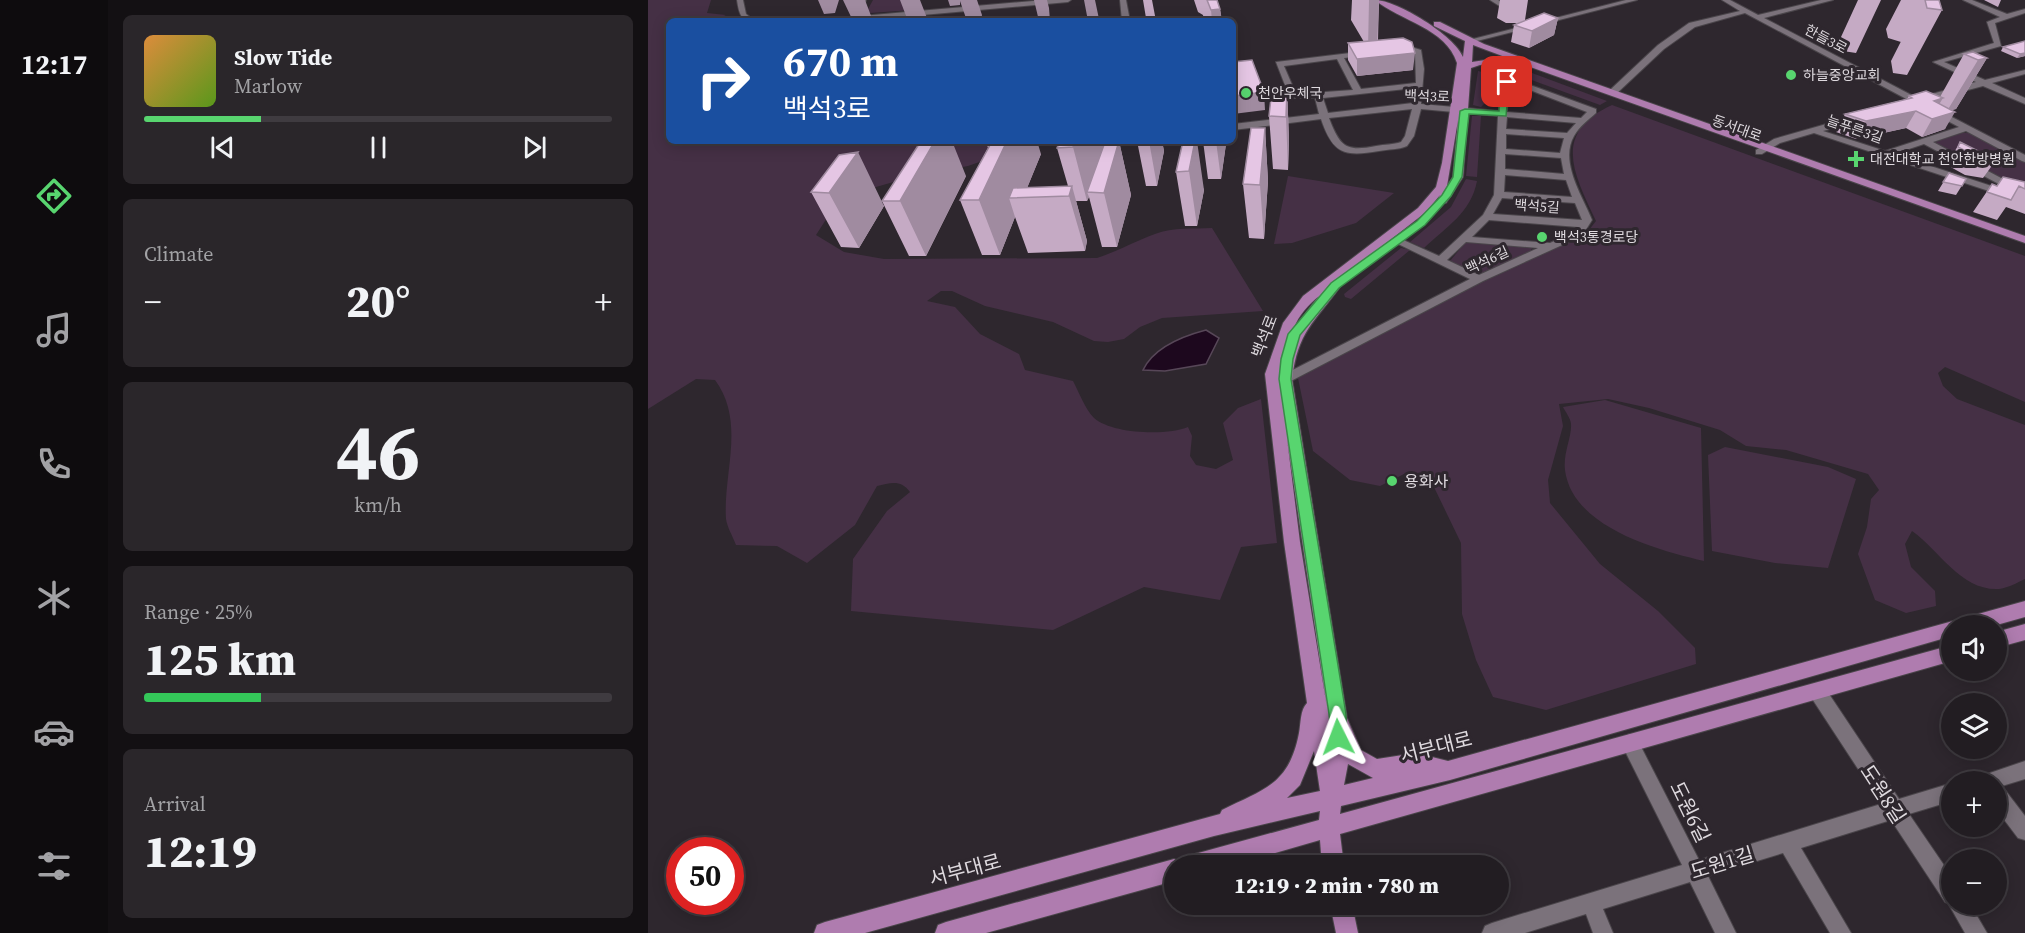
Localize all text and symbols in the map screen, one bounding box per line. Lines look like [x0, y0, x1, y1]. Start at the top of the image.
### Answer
street label: 한들3로 [1801, 19, 1851, 59]
text: 670 m [783, 32, 898, 90]
text: Slow Tide [234, 42, 332, 72]
icon: right [684, 42, 762, 120]
text: 12:17 [21, 46, 87, 83]
pin [1481, 56, 1532, 107]
icon: arrive [1490, 65, 1523, 98]
place label: 하늘중앙교회 [1803, 65, 1880, 85]
marker: 하늘중앙교회 [1784, 68, 1798, 82]
text: Marlow [234, 72, 302, 100]
place label: 천안우체국 [1258, 83, 1323, 103]
street label: 백석3로 [1404, 85, 1450, 107]
marker: 천안우체국 [1239, 86, 1253, 100]
text: 백석3로 [783, 90, 871, 127]
street label: 동서대로 [1709, 110, 1765, 146]
street label: 늘푸른3길 [1824, 110, 1886, 148]
icon: previous [206, 131, 239, 164]
icon: pause [362, 131, 395, 164]
icon: next [518, 131, 551, 164]
place label: 대전대학교 천안한방병원 [1870, 149, 2015, 169]
marker: 대전대학교 천안한방병원 [1847, 150, 1865, 168]
icon: directions [33, 175, 75, 217]
street label: 백석5길 [1514, 194, 1560, 218]
place label: 백석3통경로당 [1554, 227, 1638, 247]
marker: 백석3통경로당 [1535, 230, 1549, 244]
text: Climate [144, 240, 213, 268]
street label: 백석6길 [1462, 241, 1512, 279]
text: 20° [346, 270, 410, 332]
text: − [144, 279, 162, 324]
text: + [594, 279, 612, 324]
icon: music [33, 309, 75, 351]
street label: 백석로 [1246, 311, 1282, 361]
text: 46 [336, 398, 420, 505]
icon: phone [33, 443, 75, 485]
place label: 용화사 [1404, 470, 1448, 492]
marker: 용화사 [1385, 474, 1399, 488]
text: km/h [354, 491, 402, 519]
icon: climate [33, 577, 75, 619]
text: Range · 25% [144, 598, 253, 626]
map controls [1941, 615, 2007, 915]
button: sound [1941, 615, 2007, 681]
text: 125 km [144, 628, 296, 690]
button: layers [1941, 693, 2007, 759]
position arrow [1306, 705, 1370, 769]
icon: car [33, 711, 75, 753]
street label: 서부대로 [1397, 725, 1475, 769]
street label: 도원8길 [1854, 759, 1912, 829]
button: + [1941, 771, 2007, 837]
street label: 도원6길 [1663, 777, 1717, 847]
text: Arrival [144, 790, 206, 818]
text: 12:19 [144, 820, 257, 882]
speed limit sign: 50 [666, 837, 744, 915]
street label: 도원1길 [1687, 840, 1757, 886]
icon: filters [33, 845, 75, 887]
street label: 서부대로 [926, 847, 1004, 893]
button: − [1941, 849, 2007, 915]
text: 12:19 · 2 min · 780 m [1234, 870, 1439, 900]

